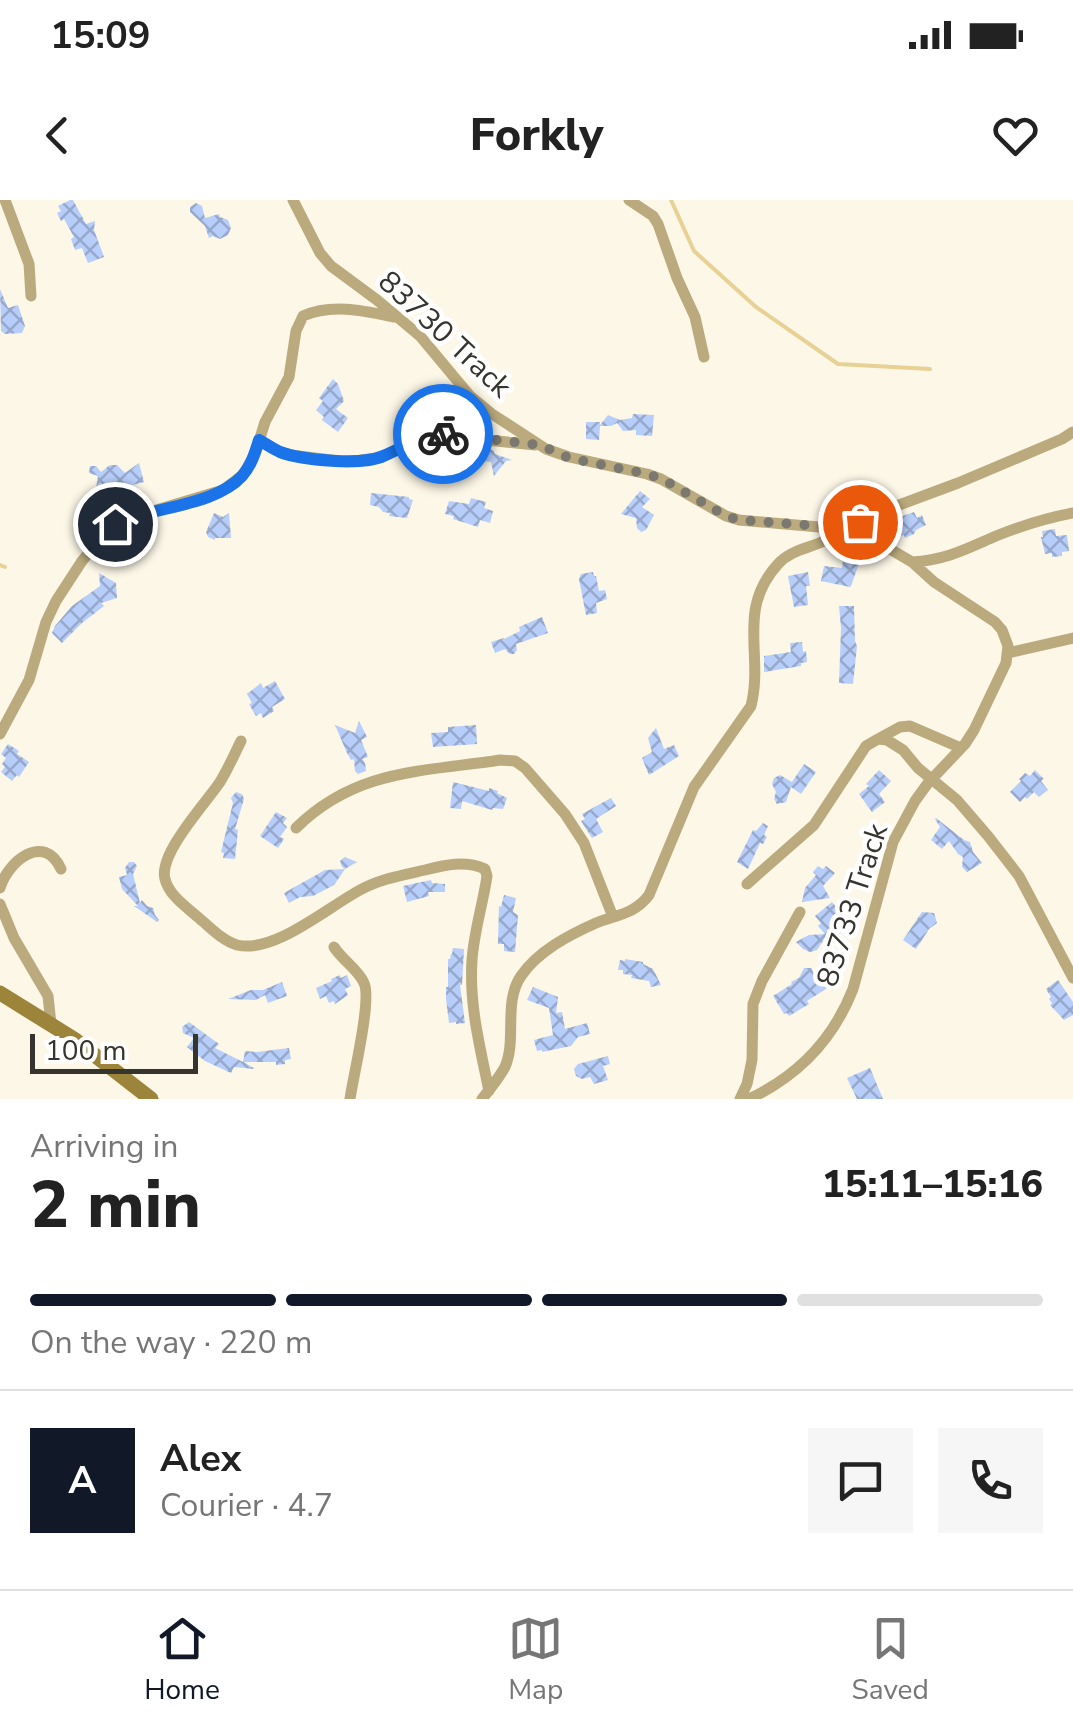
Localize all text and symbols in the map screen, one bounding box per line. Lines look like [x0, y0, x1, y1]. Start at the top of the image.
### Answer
text: 15:09 [50, 10, 151, 61]
text: Forkly [470, 105, 603, 166]
icon: back [30, 108, 85, 163]
icon: heart [988, 108, 1043, 163]
street label: 83730 Track [369, 262, 521, 408]
courier [393, 384, 493, 484]
icon: bike [416, 407, 471, 462]
pin [818, 480, 903, 565]
pin [73, 482, 158, 567]
icon: bag [833, 495, 888, 550]
icon: home [88, 497, 143, 552]
street label: 83733 Track [807, 818, 898, 992]
scale bar [30, 1029, 198, 1074]
text: 100 m [45, 1032, 127, 1070]
text: Arriving in [30, 1125, 178, 1168]
text: 15:11–15:16 [822, 1159, 1043, 1210]
text: 2 min [30, 1161, 201, 1250]
text: On the way · 220 m [30, 1321, 312, 1364]
button: chat [808, 1428, 913, 1533]
button: phone [938, 1428, 1043, 1533]
text: Alex [160, 1433, 241, 1484]
text: A [68, 1455, 97, 1506]
text: Courier · 4.7 [160, 1484, 333, 1527]
tab: Home [144, 1611, 220, 1709]
tab: Map [508, 1611, 563, 1709]
tab: Saved [851, 1611, 929, 1709]

